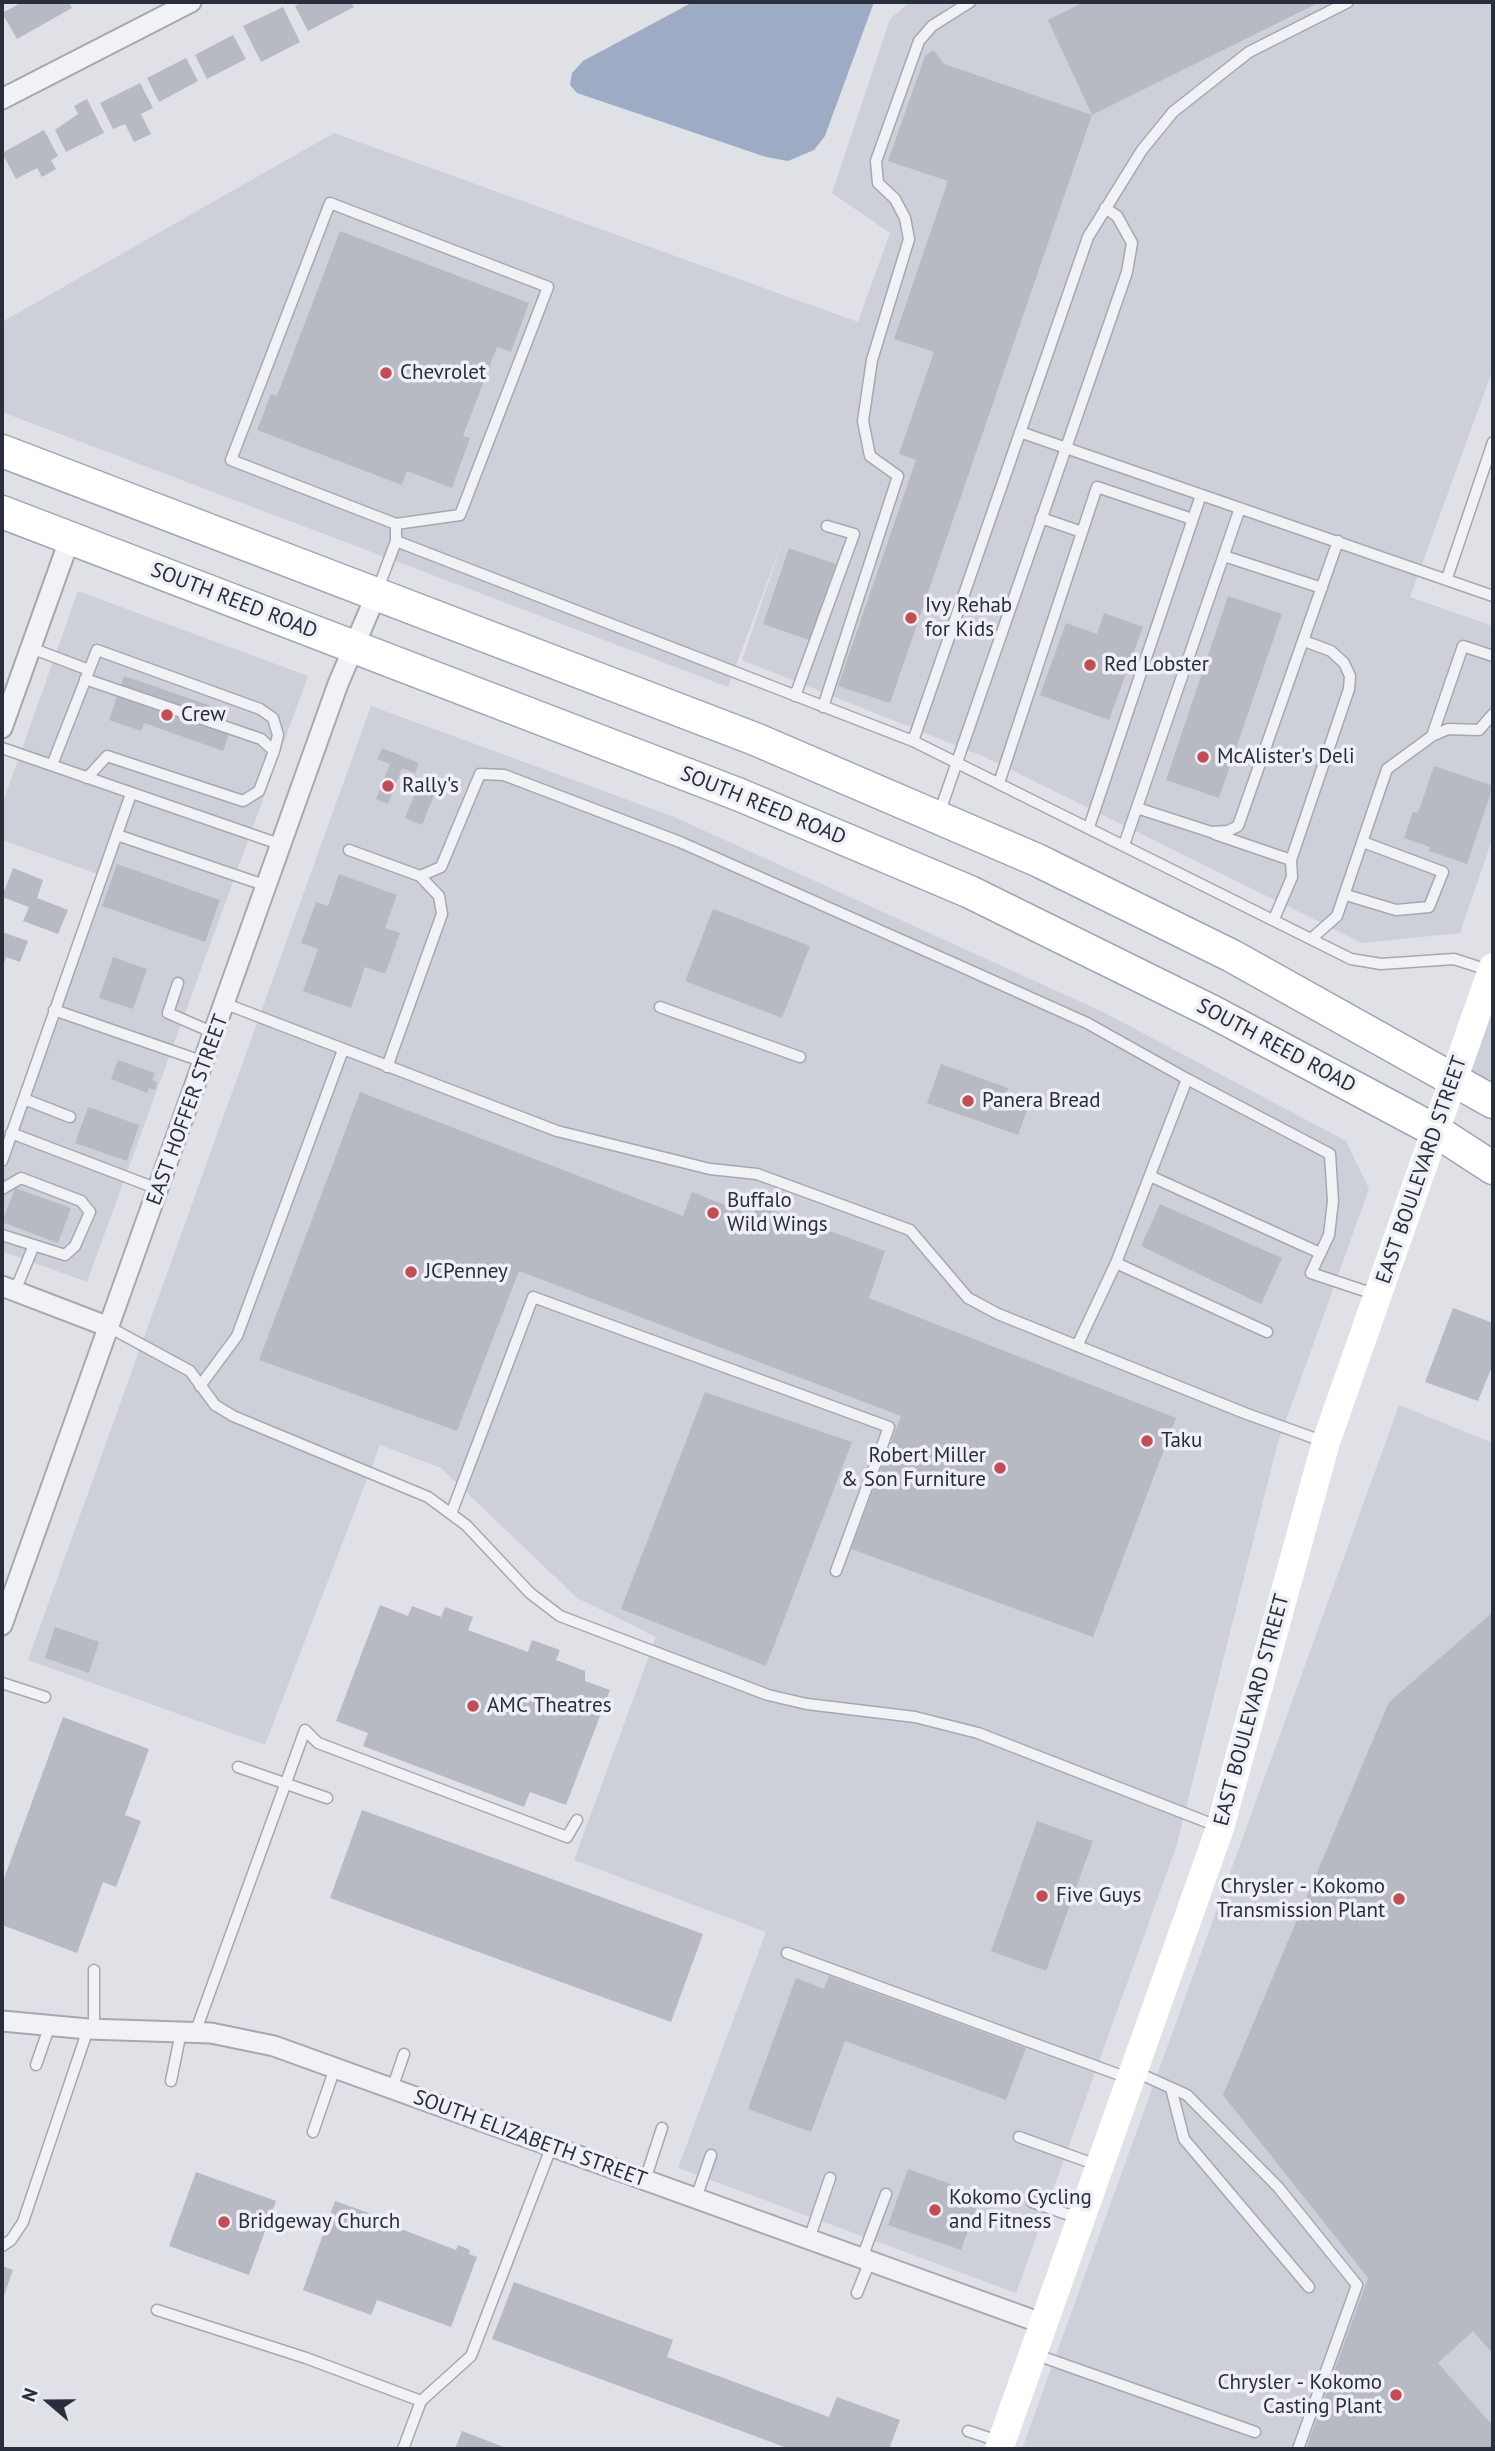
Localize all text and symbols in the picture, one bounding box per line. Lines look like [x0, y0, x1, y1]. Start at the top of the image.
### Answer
place label: Chevrolet [400, 360, 486, 386]
marker: Chevrolet [378, 365, 394, 381]
street label: SOUTH REED ROAD [147, 558, 321, 644]
place label: Ivy Rehab for Kids [925, 593, 1012, 643]
marker: Ivy Rehab for Kids [903, 610, 919, 626]
place label: Red Lobster [1104, 652, 1209, 678]
marker: Red Lobster [1082, 657, 1098, 673]
place label: Crew [181, 702, 226, 728]
marker: Crew [159, 707, 175, 723]
place label: McAlister's Deli [1217, 744, 1355, 770]
marker: McAlister's Deli [1195, 749, 1211, 765]
street label: SOUTH REED ROAD [677, 761, 849, 851]
place label: Rally's [402, 773, 459, 799]
marker: Rally's [380, 778, 396, 794]
street label: SOUTH REED ROAD [1192, 993, 1360, 1099]
street label: EAST HOFFER STREET [142, 1011, 234, 1209]
street label: EAST BOULEVARD STREET [1371, 1053, 1473, 1287]
place label: Panera Bread [982, 1088, 1101, 1114]
marker: Panera Bread [960, 1093, 976, 1109]
place label: Buffalo Wild Wings [727, 1188, 828, 1238]
marker: Buffalo Wild Wings [705, 1205, 721, 1221]
place label: JCPenney [425, 1259, 508, 1285]
marker: JCPenney [403, 1264, 419, 1280]
place label: Taku [1161, 1428, 1202, 1454]
marker: Taku [1139, 1433, 1155, 1449]
place label: Robert Miller & Son Furniture [841, 1443, 986, 1493]
marker: Robert Miller & Son Furniture [992, 1460, 1008, 1476]
street label: EAST BOULEVARD STREET [1209, 1591, 1295, 1829]
place label: AMC Theatres [487, 1693, 611, 1719]
marker: AMC Theatres [465, 1698, 481, 1714]
place label: Chrysler - Kokomo Transmission Plant [1216, 1874, 1385, 1924]
place label: Five Guys [1056, 1883, 1141, 1909]
marker: Five Guys [1034, 1888, 1050, 1904]
marker: Chrysler - Kokomo Transmission Plant [1391, 1891, 1407, 1907]
street label: SOUTH ELIZABETH STREET [410, 2085, 650, 2193]
place label: Kokomo Cycling and Fitness [949, 2185, 1092, 2235]
marker: Kokomo Cycling and Fitness [927, 2202, 943, 2218]
place label: Bridgeway Church [238, 2209, 400, 2235]
marker: Bridgeway Church [216, 2214, 232, 2230]
north arrow [14, 2367, 84, 2437]
place label: Chrysler - Kokomo Casting Plant [1218, 2370, 1382, 2420]
text: N [16, 2385, 43, 2405]
marker: Chrysler - Kokomo Casting Plant [1388, 2387, 1404, 2403]

